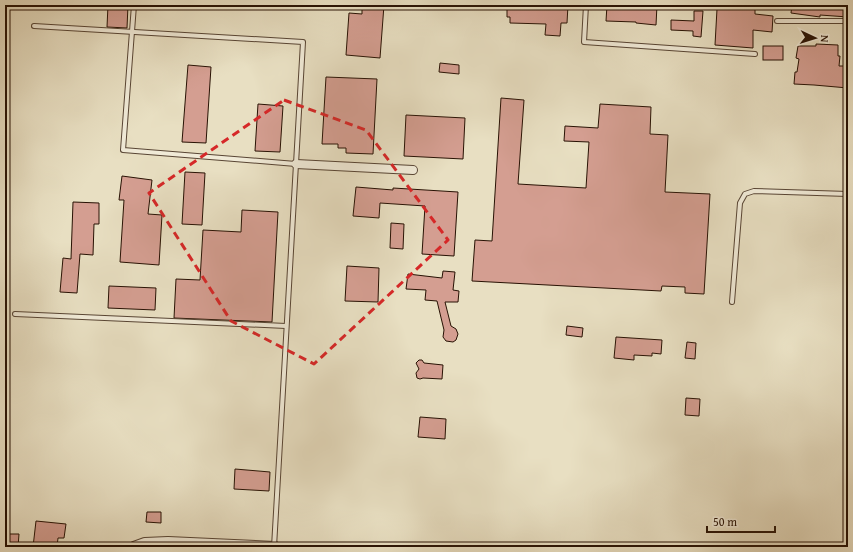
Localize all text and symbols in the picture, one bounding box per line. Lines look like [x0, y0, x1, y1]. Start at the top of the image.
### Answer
north arrow [795, 18, 835, 58]
text: N [817, 34, 833, 44]
scale bar [707, 508, 775, 534]
text: 50 m [713, 513, 737, 530]

